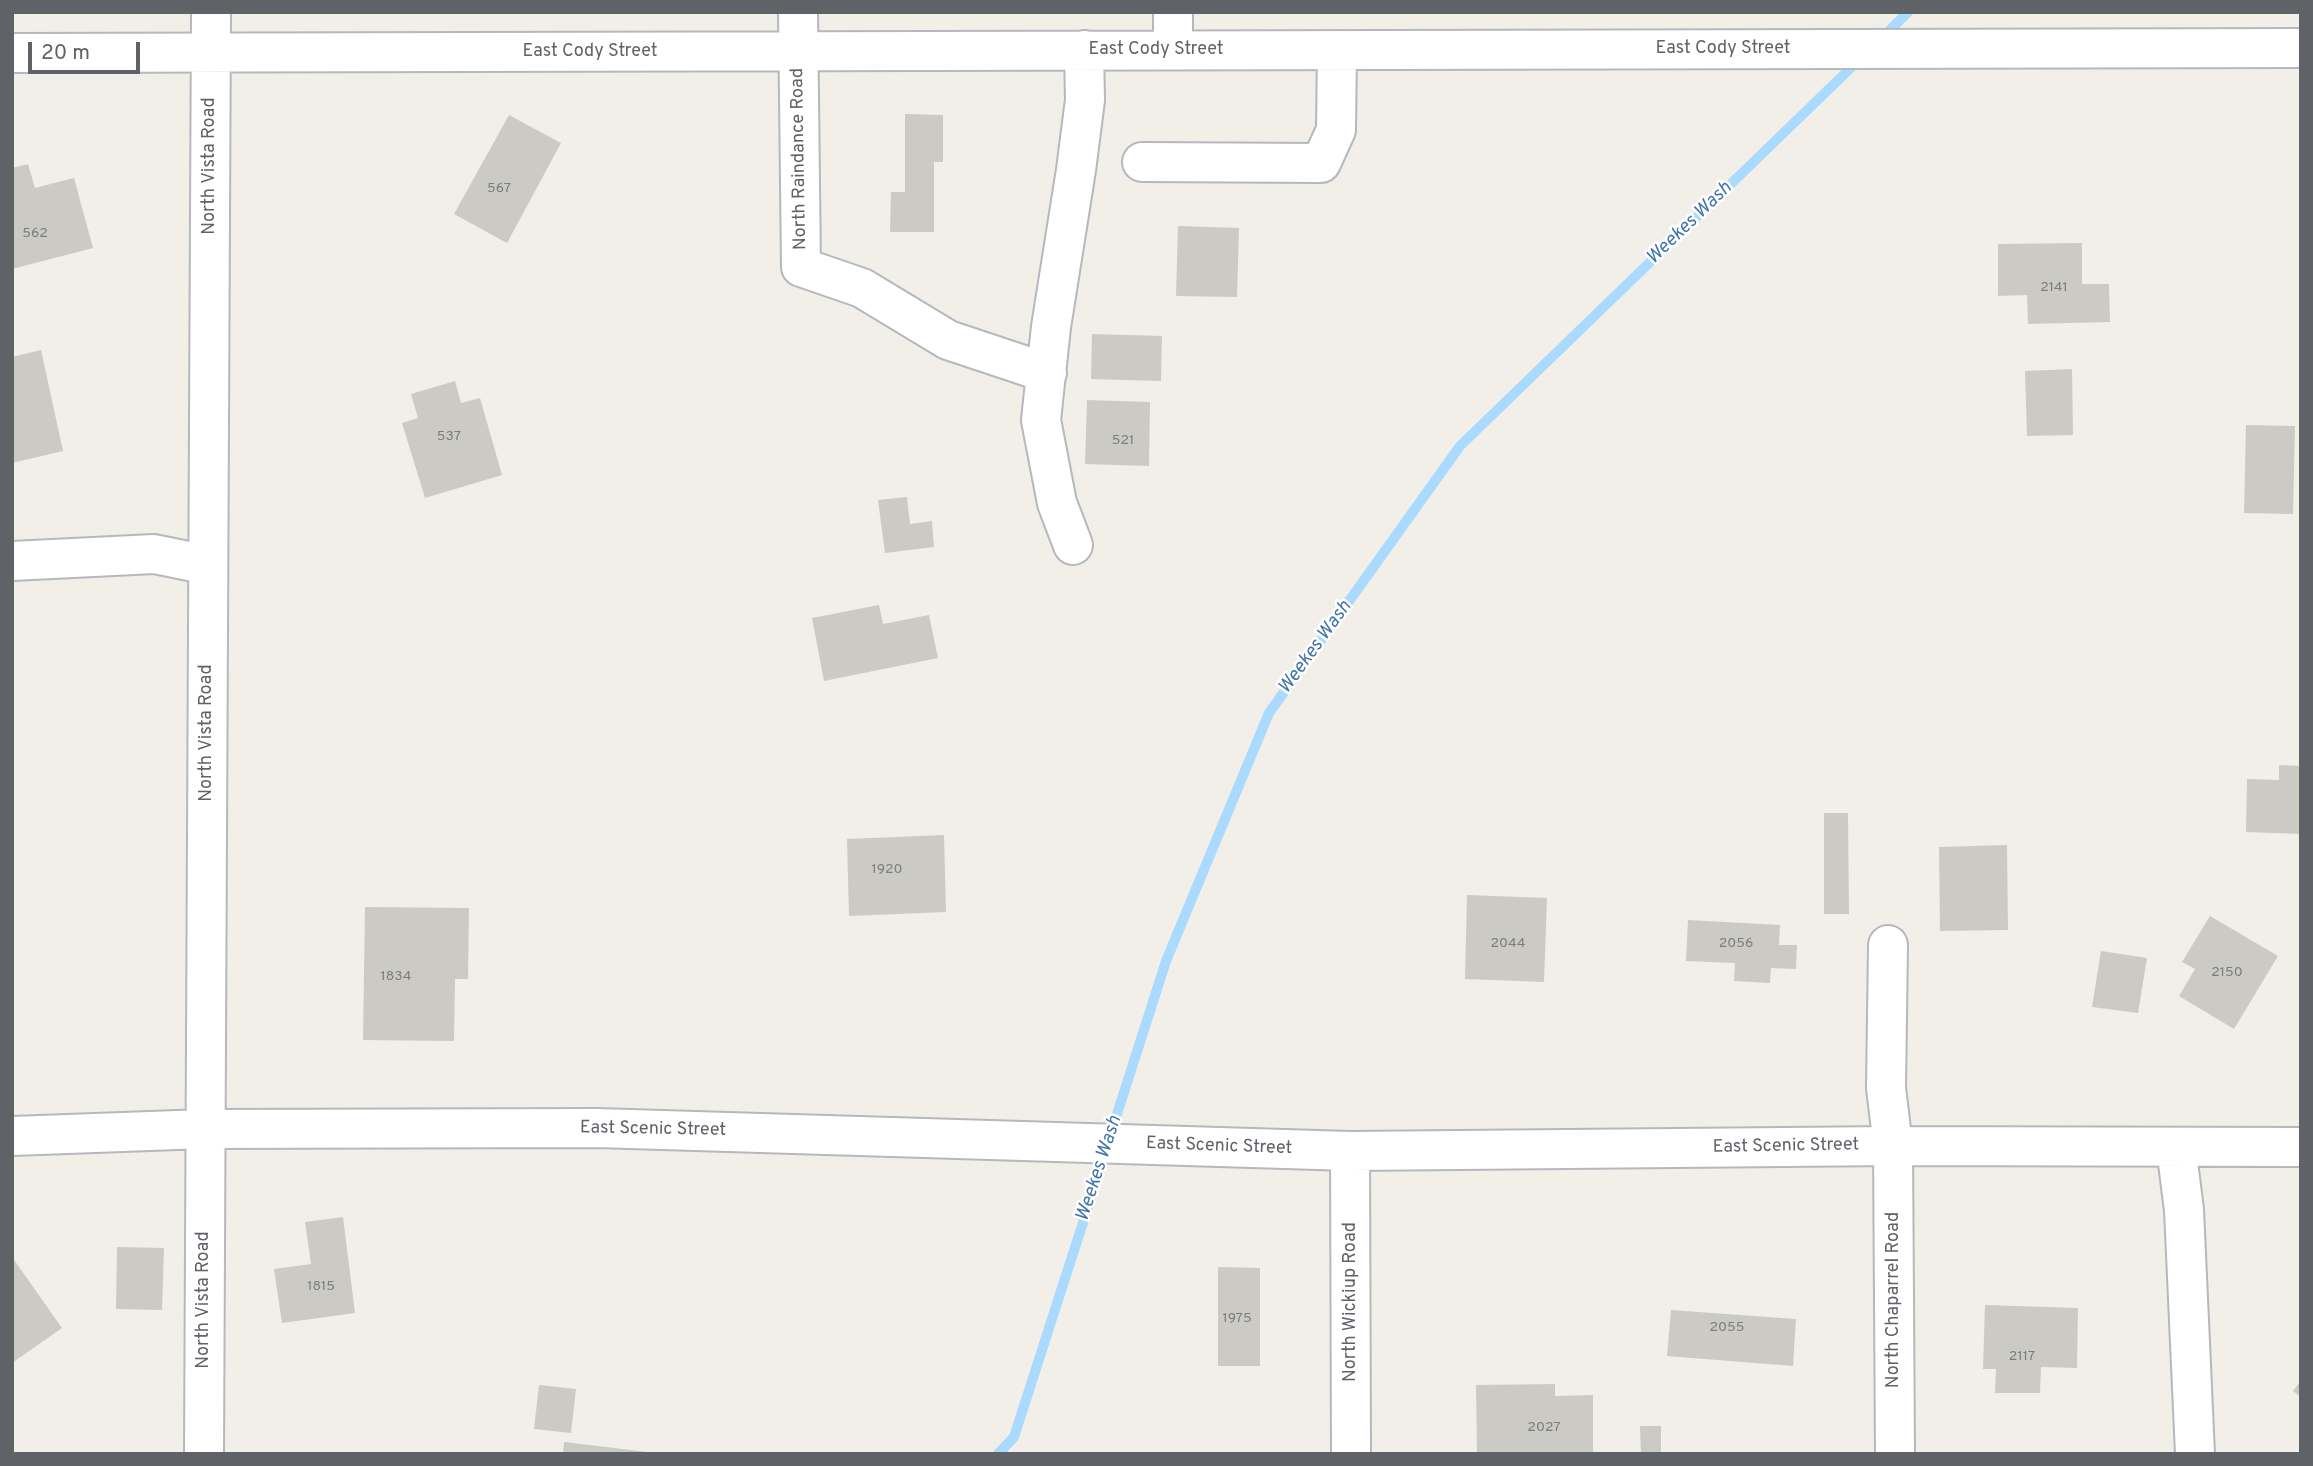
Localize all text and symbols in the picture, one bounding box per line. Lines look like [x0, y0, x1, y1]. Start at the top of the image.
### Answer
scale bar [32, 28, 144, 72]
street label: East Cody Street [1656, 38, 1790, 60]
street label: East Cody Street [1089, 39, 1223, 61]
text: 20 m [41, 40, 90, 67]
street label: East Cody Street [523, 41, 657, 63]
street label: North Raindance Road [788, 68, 812, 250]
street label: North Vista Road [199, 97, 221, 235]
water label: Weekes Wash [1643, 178, 1737, 270]
house number: 567 [487, 181, 511, 197]
house number: 562 [22, 226, 48, 242]
house number: 2141 [2040, 280, 2068, 296]
house number: 537 [437, 429, 461, 445]
house number: 521 [1112, 433, 1134, 449]
water label: Weekes Wash [1275, 597, 1357, 699]
street label: North Vista Road [196, 664, 218, 802]
house number: 1920 [871, 862, 903, 878]
house number: 2044 [1491, 936, 1525, 952]
house number: 2056 [1719, 936, 1753, 952]
house number: 2150 [2211, 965, 2243, 981]
house number: 1834 [381, 969, 411, 985]
water label: Weekes Wash [1072, 1113, 1128, 1225]
street label: East Scenic Street [580, 1118, 726, 1142]
street label: East Scenic Street [1145, 1134, 1293, 1160]
street label: East Scenic Street [1713, 1135, 1859, 1159]
street label: North Chaparrel Road [1883, 1212, 1905, 1388]
street label: North Wickiup Road [1340, 1222, 1362, 1382]
street label: North Vista Road [193, 1231, 215, 1369]
house number: 1815 [307, 1279, 335, 1295]
house number: 1975 [1222, 1311, 1252, 1327]
house number: 2055 [1710, 1320, 1744, 1336]
house number: 2117 [2009, 1349, 2035, 1365]
house number: 2027 [1527, 1420, 1561, 1436]

